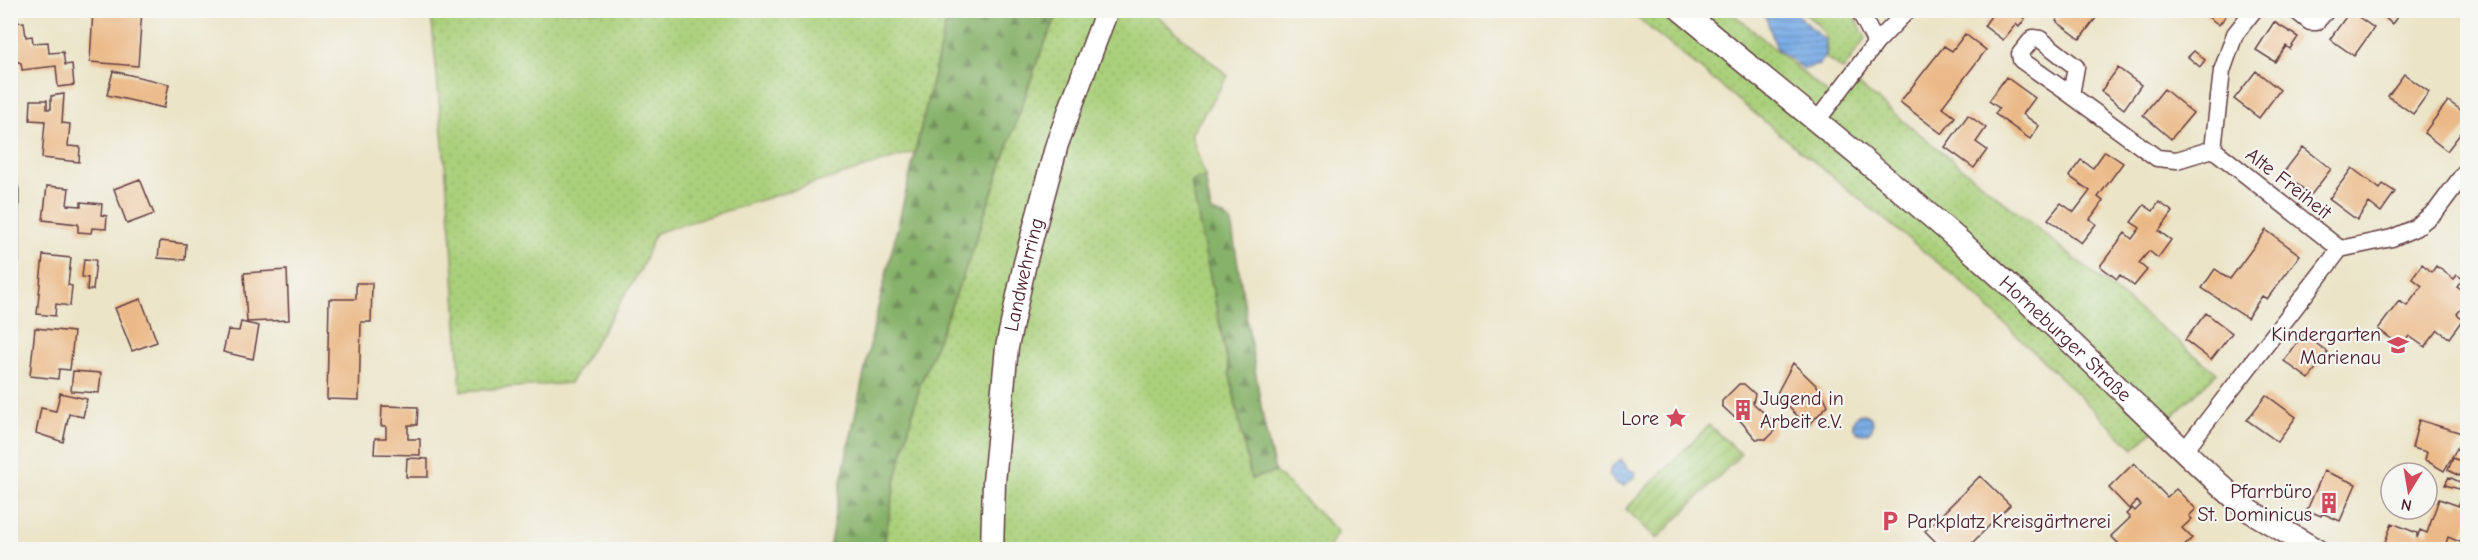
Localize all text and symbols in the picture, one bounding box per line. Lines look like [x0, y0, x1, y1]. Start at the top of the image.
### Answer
street label: Alte Freiheit [2241, 143, 2337, 225]
street label: Landwehrring [1000, 215, 1049, 334]
street label: Horneburger Straße [1995, 271, 2136, 406]
place label: Kindergarten Marienau [2271, 323, 2381, 369]
school or university icon: Kindergarten Marienau [2386, 333, 2410, 357]
place label: Jugend in Arbeit e.V. [1760, 387, 1844, 433]
building icon: Jugend in Arbeit e.V. [1731, 398, 1755, 422]
place icon: Lore [1664, 406, 1688, 430]
place label: Lore [1621, 407, 1659, 430]
north arrow [2379, 461, 2439, 521]
place label: Pfarrbüro St. Dominicus [2197, 480, 2312, 526]
building icon: Pfarrbüro St. Dominicus [2317, 491, 2341, 515]
text: N [2399, 495, 2413, 515]
parking icon: Parkplatz Kreisgärtnerei [1878, 509, 1902, 533]
place label: Parkplatz Kreisgärtnerei [1907, 510, 2111, 533]

